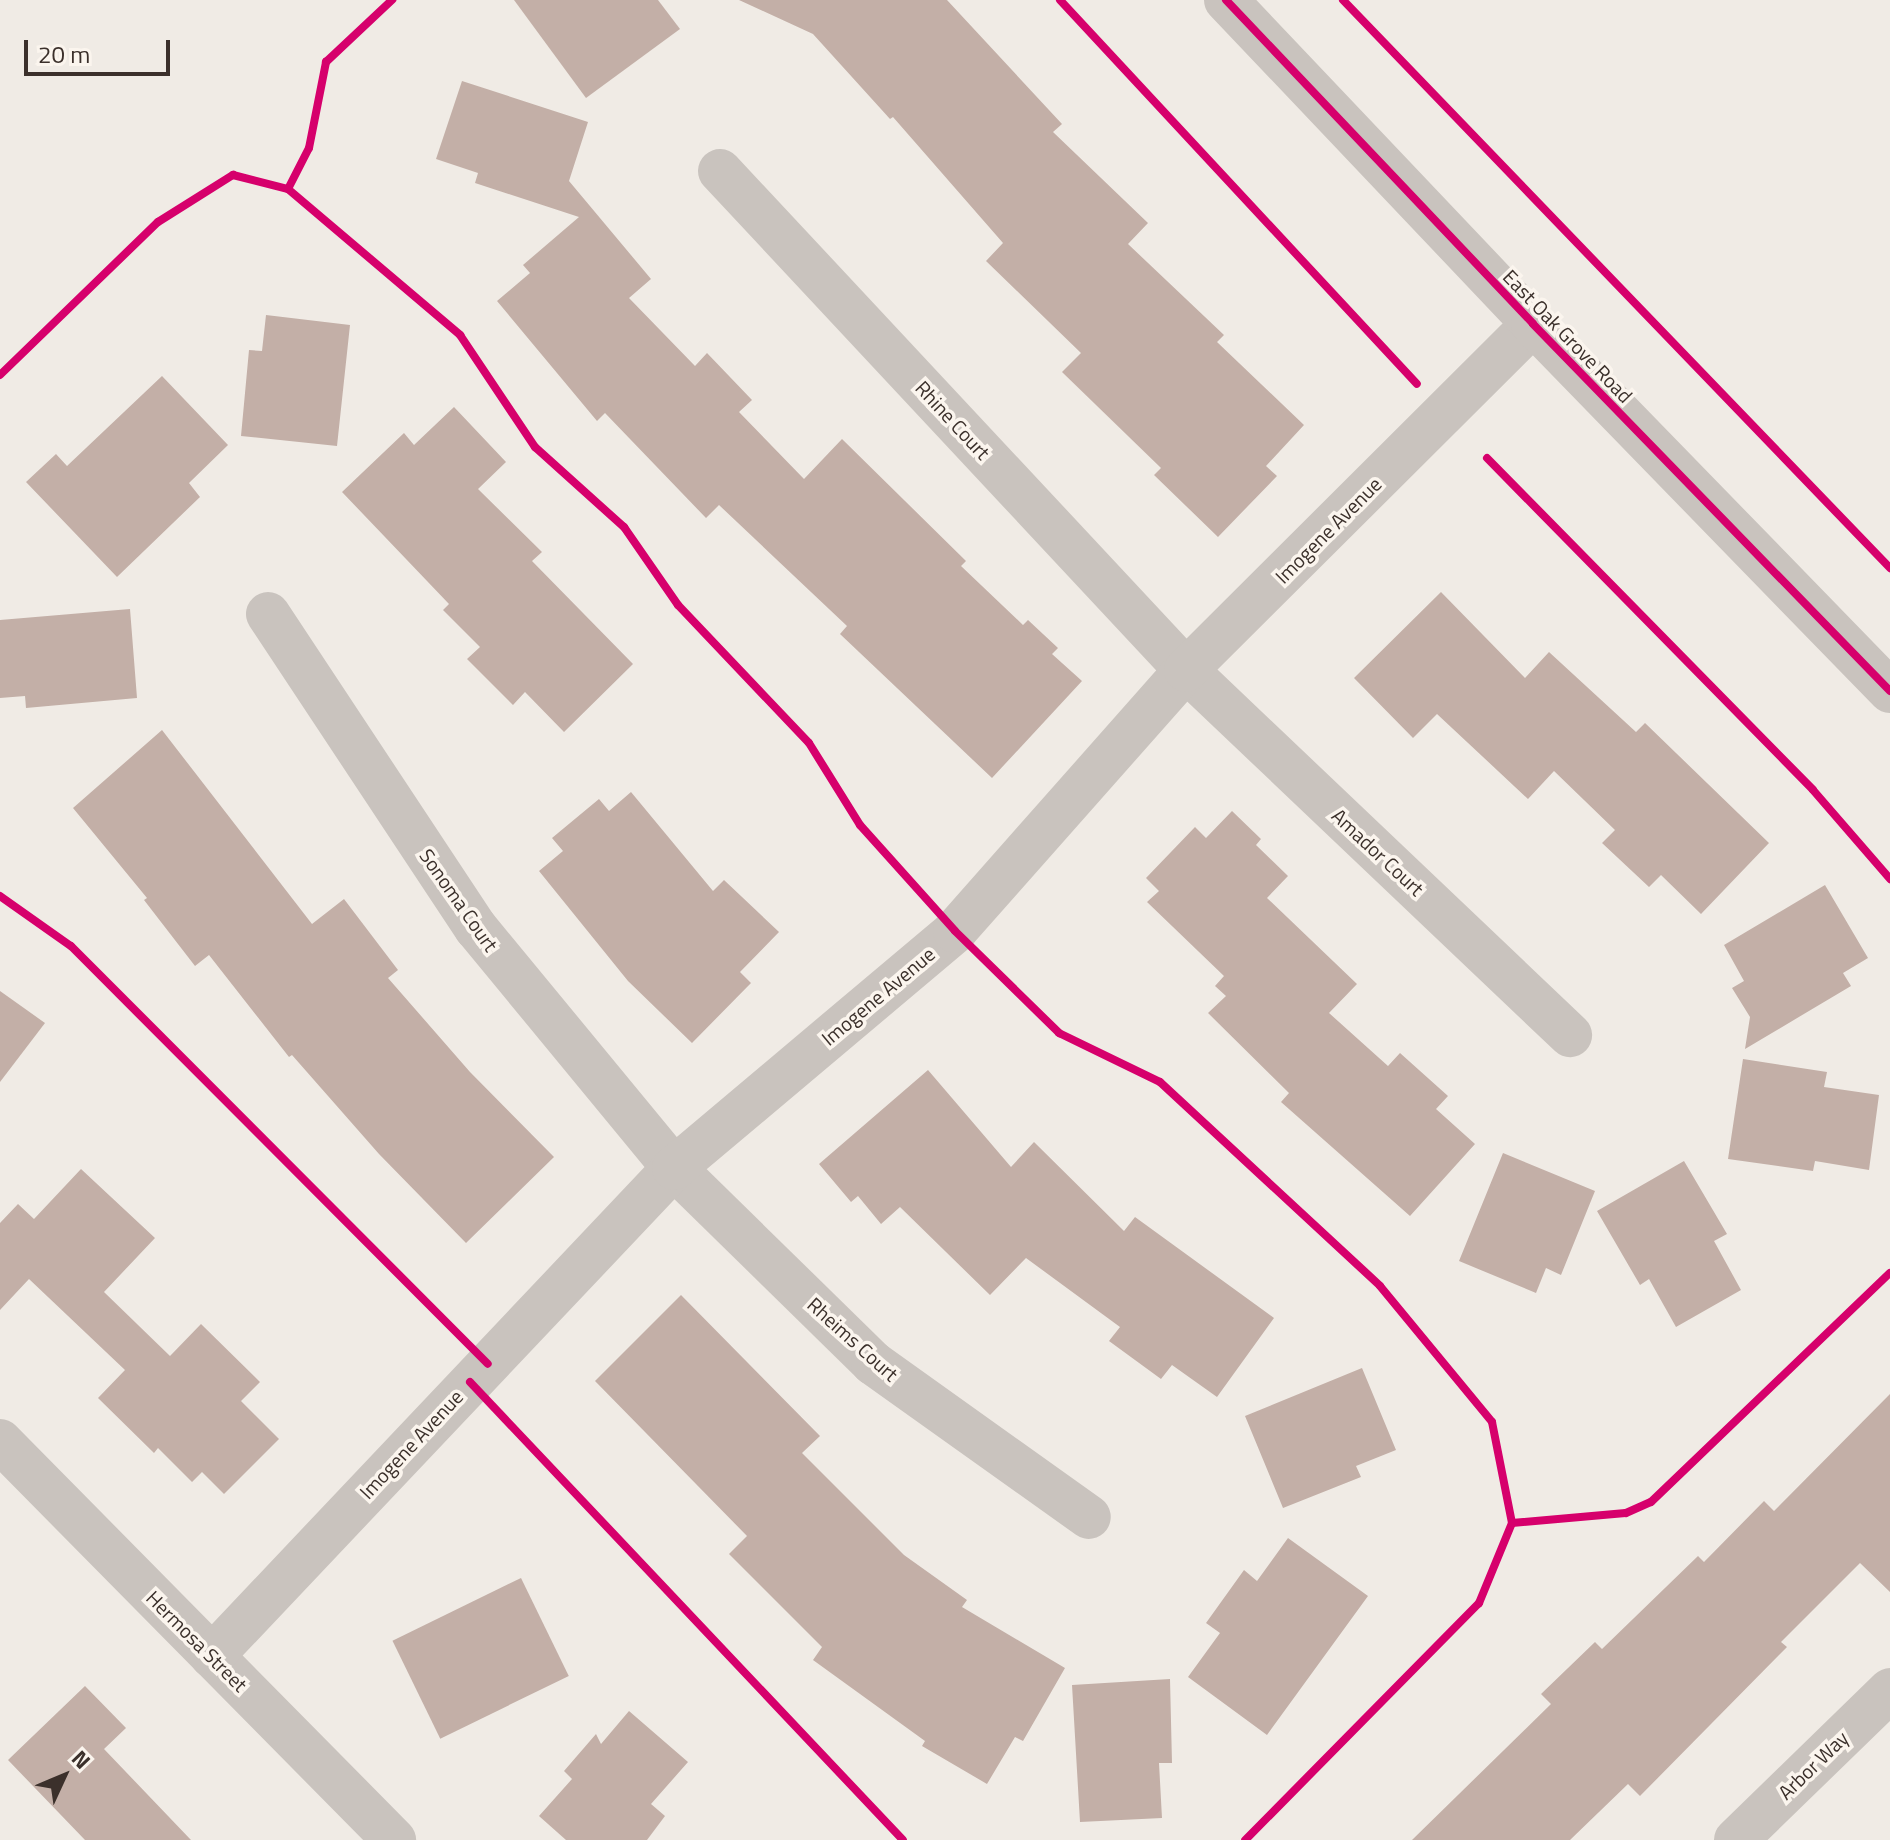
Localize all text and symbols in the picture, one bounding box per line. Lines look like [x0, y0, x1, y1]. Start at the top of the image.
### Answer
scale bar [28, 24, 174, 74]
text: 20 m [38, 36, 90, 72]
street label: East Oak Grove Road [1498, 264, 1638, 408]
street label: Rhine Court [911, 376, 995, 464]
street label: Imogene Avenue [1270, 472, 1386, 588]
street label: Amador Court [1327, 803, 1429, 901]
street label: Sonoma Court [415, 844, 503, 956]
street label: Imogene Avenue [817, 942, 939, 1050]
street label: Rheims Court [803, 1292, 903, 1386]
street label: Imogene Avenue [354, 1384, 468, 1504]
street label: Hermosa Street [141, 1585, 253, 1697]
street label: Arbor Way [1773, 1726, 1853, 1804]
north arrow [24, 1736, 104, 1816]
text: N [64, 1742, 99, 1777]

